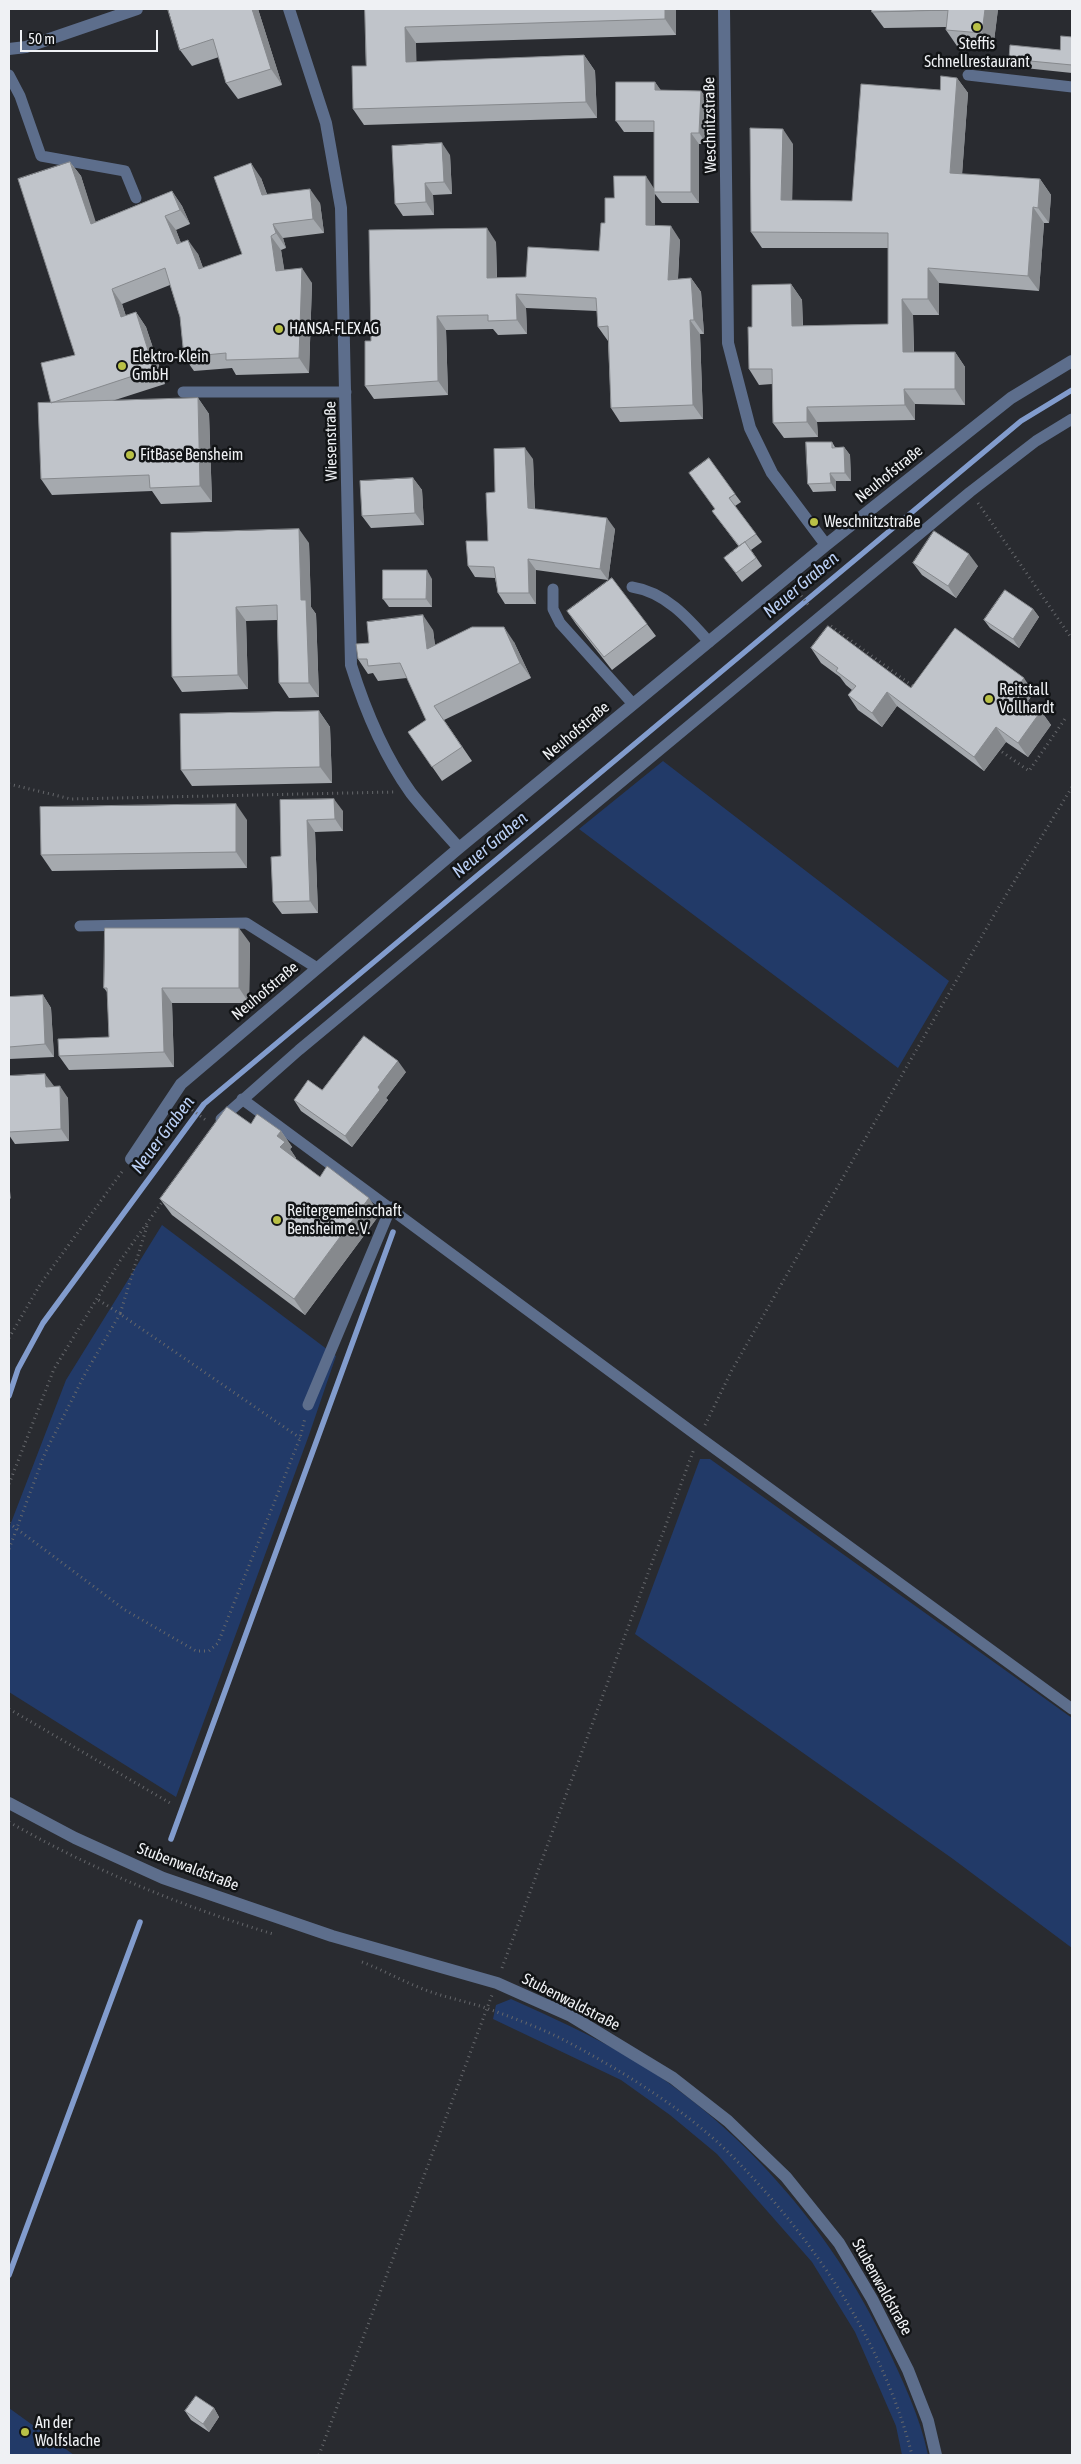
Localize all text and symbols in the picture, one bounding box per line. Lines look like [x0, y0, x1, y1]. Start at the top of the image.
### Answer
scale bar [22, 20, 160, 52]
marker: Steffis Schnellrestaurant [971, 21, 983, 33]
text: 50 m [28, 30, 55, 47]
place label: Steffis Schnellrestaurant [924, 34, 1030, 72]
street label: Weschnitzstraße [700, 77, 720, 173]
place label: HANSA-FLEX AG [289, 319, 379, 339]
marker: HANSA-FLEX AG [273, 323, 285, 335]
place label: Elektro-Klein GmbH [132, 347, 209, 385]
marker: Elektro-Klein GmbH [116, 360, 128, 372]
street label: Wiesenstraße [321, 401, 341, 481]
street label: Neuhofstraße [851, 441, 927, 507]
place label: FitBase Bensheim [140, 445, 243, 465]
marker: FitBase Bensheim [124, 449, 136, 461]
place label: Weschnitzstraße [824, 512, 920, 532]
marker: Weschnitzstraße [808, 516, 820, 528]
water label: Neuer Graben [759, 547, 843, 623]
place label: Reitstall Vollhardt [999, 680, 1054, 718]
marker: Reitstall Vollhardt [983, 693, 995, 705]
street label: Neuhofstraße [539, 698, 613, 764]
water label: Neuer Graben [448, 807, 532, 883]
street label: Neuhofstraße [228, 958, 302, 1024]
water label: Neuer Graben [127, 1092, 199, 1178]
place label: Reitergemeinschaft Bensheim e. V. [287, 1201, 402, 1239]
marker: Reitergemeinschaft Bensheim e. V. [271, 1214, 283, 1226]
street label: Stubenwaldstraße [135, 1839, 241, 1895]
street label: Stubenwaldstraße [519, 1969, 623, 2035]
street label: Stubenwaldstraße [848, 2236, 916, 2338]
place label: An der Wolfslache [35, 2413, 101, 2451]
marker: An der Wolfslache [19, 2426, 31, 2438]

